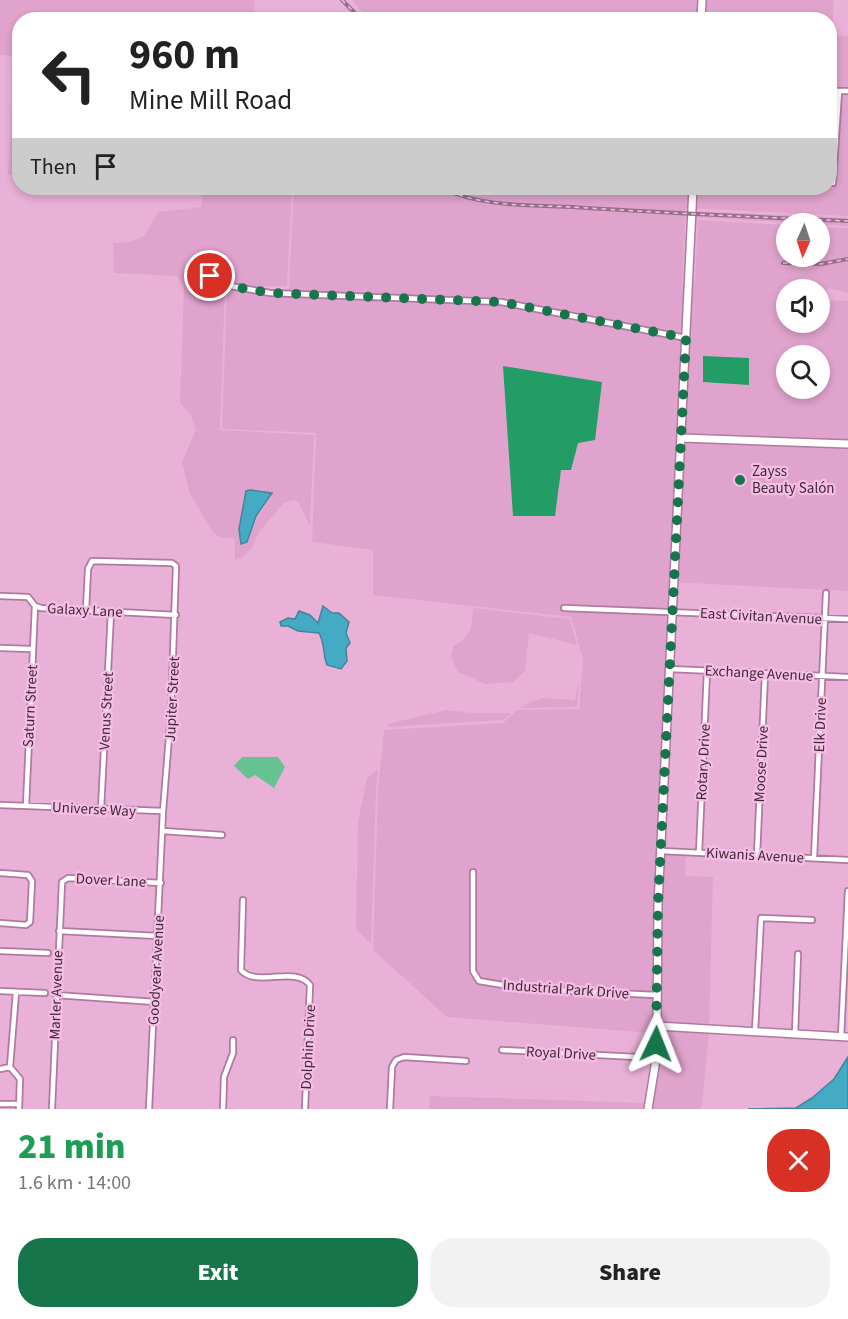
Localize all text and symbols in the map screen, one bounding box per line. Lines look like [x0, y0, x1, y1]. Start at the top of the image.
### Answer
text: 960 m [129, 25, 240, 85]
icon: left [30, 36, 108, 114]
text: Mine Mill Road [129, 81, 292, 120]
icon: arrive [89, 150, 122, 183]
text: Then [30, 151, 77, 183]
north arrow [776, 213, 830, 267]
map controls [776, 213, 830, 399]
pin [184, 250, 235, 301]
icon: arrive [193, 259, 226, 292]
button: sound [776, 279, 830, 333]
button: search [776, 345, 830, 399]
place label: Zayss Beauty Salón [752, 461, 835, 499]
marker: Zayss Beauty Salón [733, 473, 747, 487]
street label: Galaxy Lane [47, 598, 123, 623]
street label: East Civitan Avenue [699, 603, 823, 630]
street label: Jupiter Street [160, 656, 185, 742]
street label: Exchange Avenue [704, 660, 814, 687]
street label: Saturn Street [18, 664, 43, 748]
street label: Venus Street [94, 671, 119, 751]
street label: Elk Drive [809, 697, 832, 753]
street label: Rotary Drive [691, 723, 716, 801]
street label: Moose Drive [749, 725, 774, 803]
street label: Universe Way [52, 797, 136, 822]
street label: Kiwanis Avenue [705, 842, 804, 869]
street label: Dover Lane [75, 868, 147, 893]
street label: Goodyear Avenue [143, 915, 170, 1026]
street label: Marler Avenue [44, 950, 69, 1040]
street label: Industrial Park Drive [502, 975, 630, 1004]
street label: Dolphin Drive [296, 1004, 321, 1090]
position arrow [624, 1012, 688, 1076]
street label: Royal Drive [525, 1041, 597, 1066]
text: 21 min [18, 1121, 126, 1172]
button: close [767, 1129, 830, 1192]
text: 1.6 km · 14:00 [18, 1169, 131, 1197]
button: Exit [18, 1238, 418, 1307]
button: Share [430, 1238, 830, 1307]

